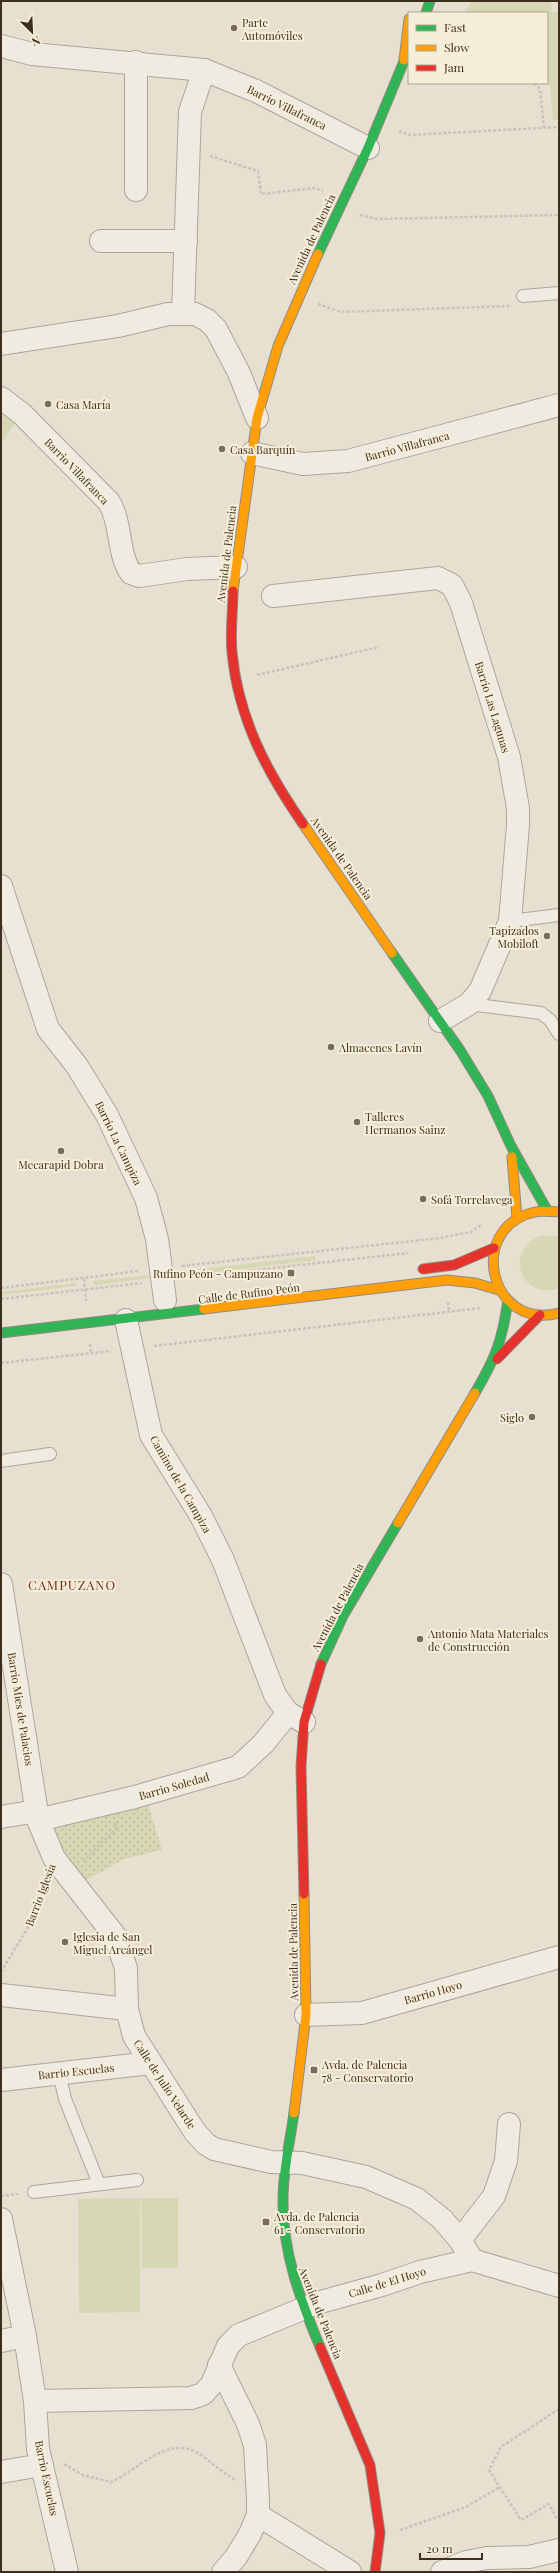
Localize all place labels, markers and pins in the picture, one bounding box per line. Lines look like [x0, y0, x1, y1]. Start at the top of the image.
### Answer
place label: Parte Automóviles [241, 15, 303, 43]
marker: Parte Automóviles [229, 23, 239, 33]
place label: Casa María [56, 397, 111, 412]
marker: Casa María [43, 399, 53, 409]
place label: Casa Barquín [230, 442, 296, 457]
marker: Casa Barquín [217, 444, 227, 454]
place label: Tapizados Mobiloft [489, 923, 539, 951]
marker: Tapizados Mobiloft [542, 931, 552, 941]
place label: Almacenes Lavín [338, 1040, 423, 1055]
marker: Almacenes Lavín [326, 1042, 336, 1052]
place label: Talleres Hermanos Sainz [365, 1109, 446, 1137]
marker: Talleres Hermanos Sainz [352, 1117, 362, 1127]
marker: Mecarapid Dobra [56, 1146, 66, 1156]
place label: Mecarapid Dobra [18, 1157, 104, 1172]
place label: Sofá Torrelavega [431, 1192, 513, 1207]
marker: Sofá Torrelavega [418, 1194, 428, 1204]
place label: Rufino Peón - Campuzano [153, 1266, 283, 1281]
marker: Rufino Peón - Campuzano [286, 1268, 296, 1278]
place label: Siglo [500, 1410, 524, 1425]
marker: Siglo [527, 1412, 537, 1422]
place label: Antonio Mata Materiales de Construcción [427, 1626, 549, 1654]
marker: Antonio Mata Materiales de Construcción [415, 1634, 425, 1644]
place label: Iglesia de San Miguel Arcángel [73, 1929, 152, 1957]
marker: Iglesia de San Miguel Arcángel [60, 1937, 70, 1947]
place label: Avda. de Palencia 78 - Conservatorio [321, 2057, 414, 2085]
marker: Avda. de Palencia 78 - Conservatorio [309, 2065, 319, 2075]
place label: Avda. de Palencia 61 - Conservatorio [273, 2209, 365, 2237]
marker: Avda. de Palencia 61 - Conservatorio [261, 2217, 271, 2227]

